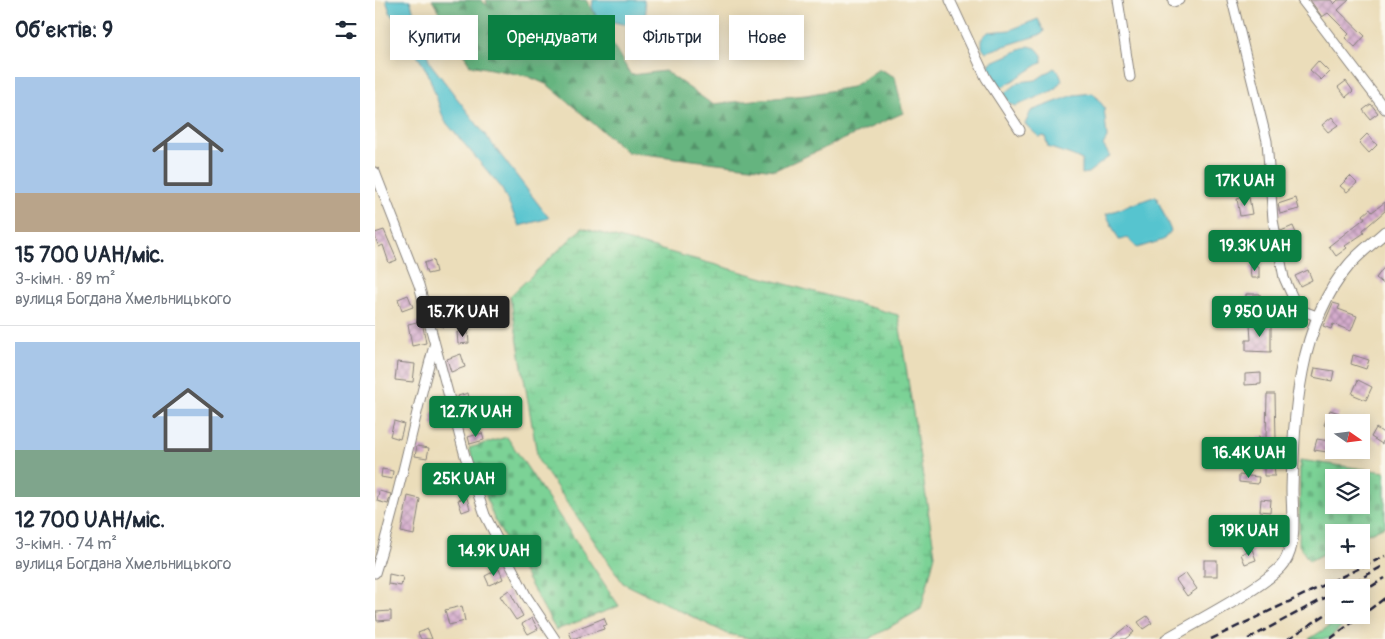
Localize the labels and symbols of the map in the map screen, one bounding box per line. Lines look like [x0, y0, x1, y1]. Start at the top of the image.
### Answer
pin: 17K UAH [1199, 164, 1291, 207]
pin: 19.3K UAH [1198, 230, 1312, 272]
pin: 15.7K UAH [406, 296, 520, 338]
pin: 9 950 UAH [1203, 296, 1317, 338]
pin: 12.7K UAH [419, 396, 533, 438]
north arrow [1325, 414, 1370, 459]
pin: 16.4K UAH [1192, 436, 1306, 479]
pin: 25K UAH [418, 462, 510, 505]
pin: 19K UAH [1203, 514, 1295, 557]
pin: 14.9K UAH [437, 534, 551, 577]

